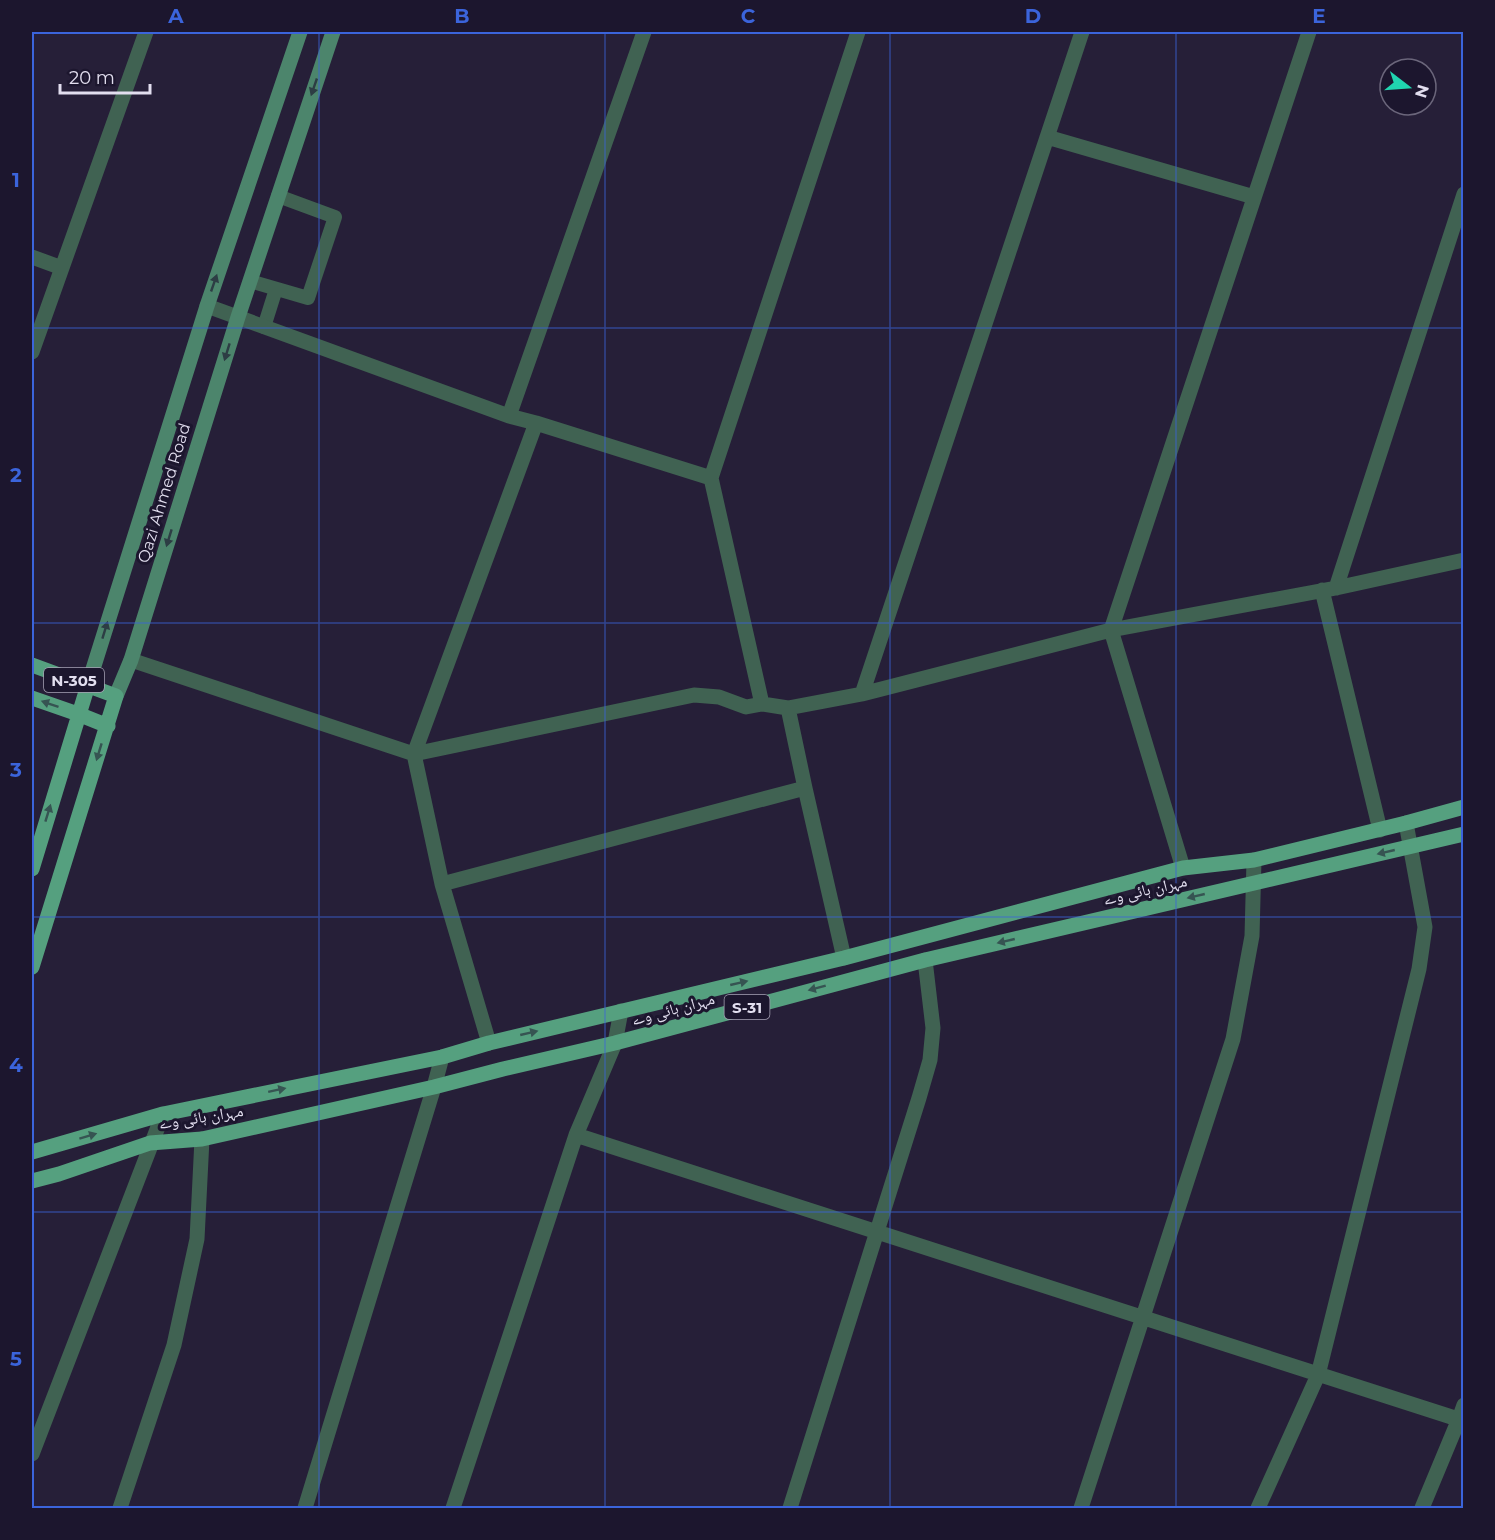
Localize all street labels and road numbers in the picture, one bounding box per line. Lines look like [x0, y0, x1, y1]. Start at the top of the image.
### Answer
street label: Qazi Ahmed Road [134, 421, 194, 565]
road number: N-305 [44, 668, 104, 692]
street label: مہران ہائی وے [1101, 871, 1189, 910]
street label: مہران ہائی وے [629, 989, 717, 1030]
road number: S-31 [724, 995, 770, 1019]
street label: مہران ہائی وے [157, 1101, 245, 1134]

